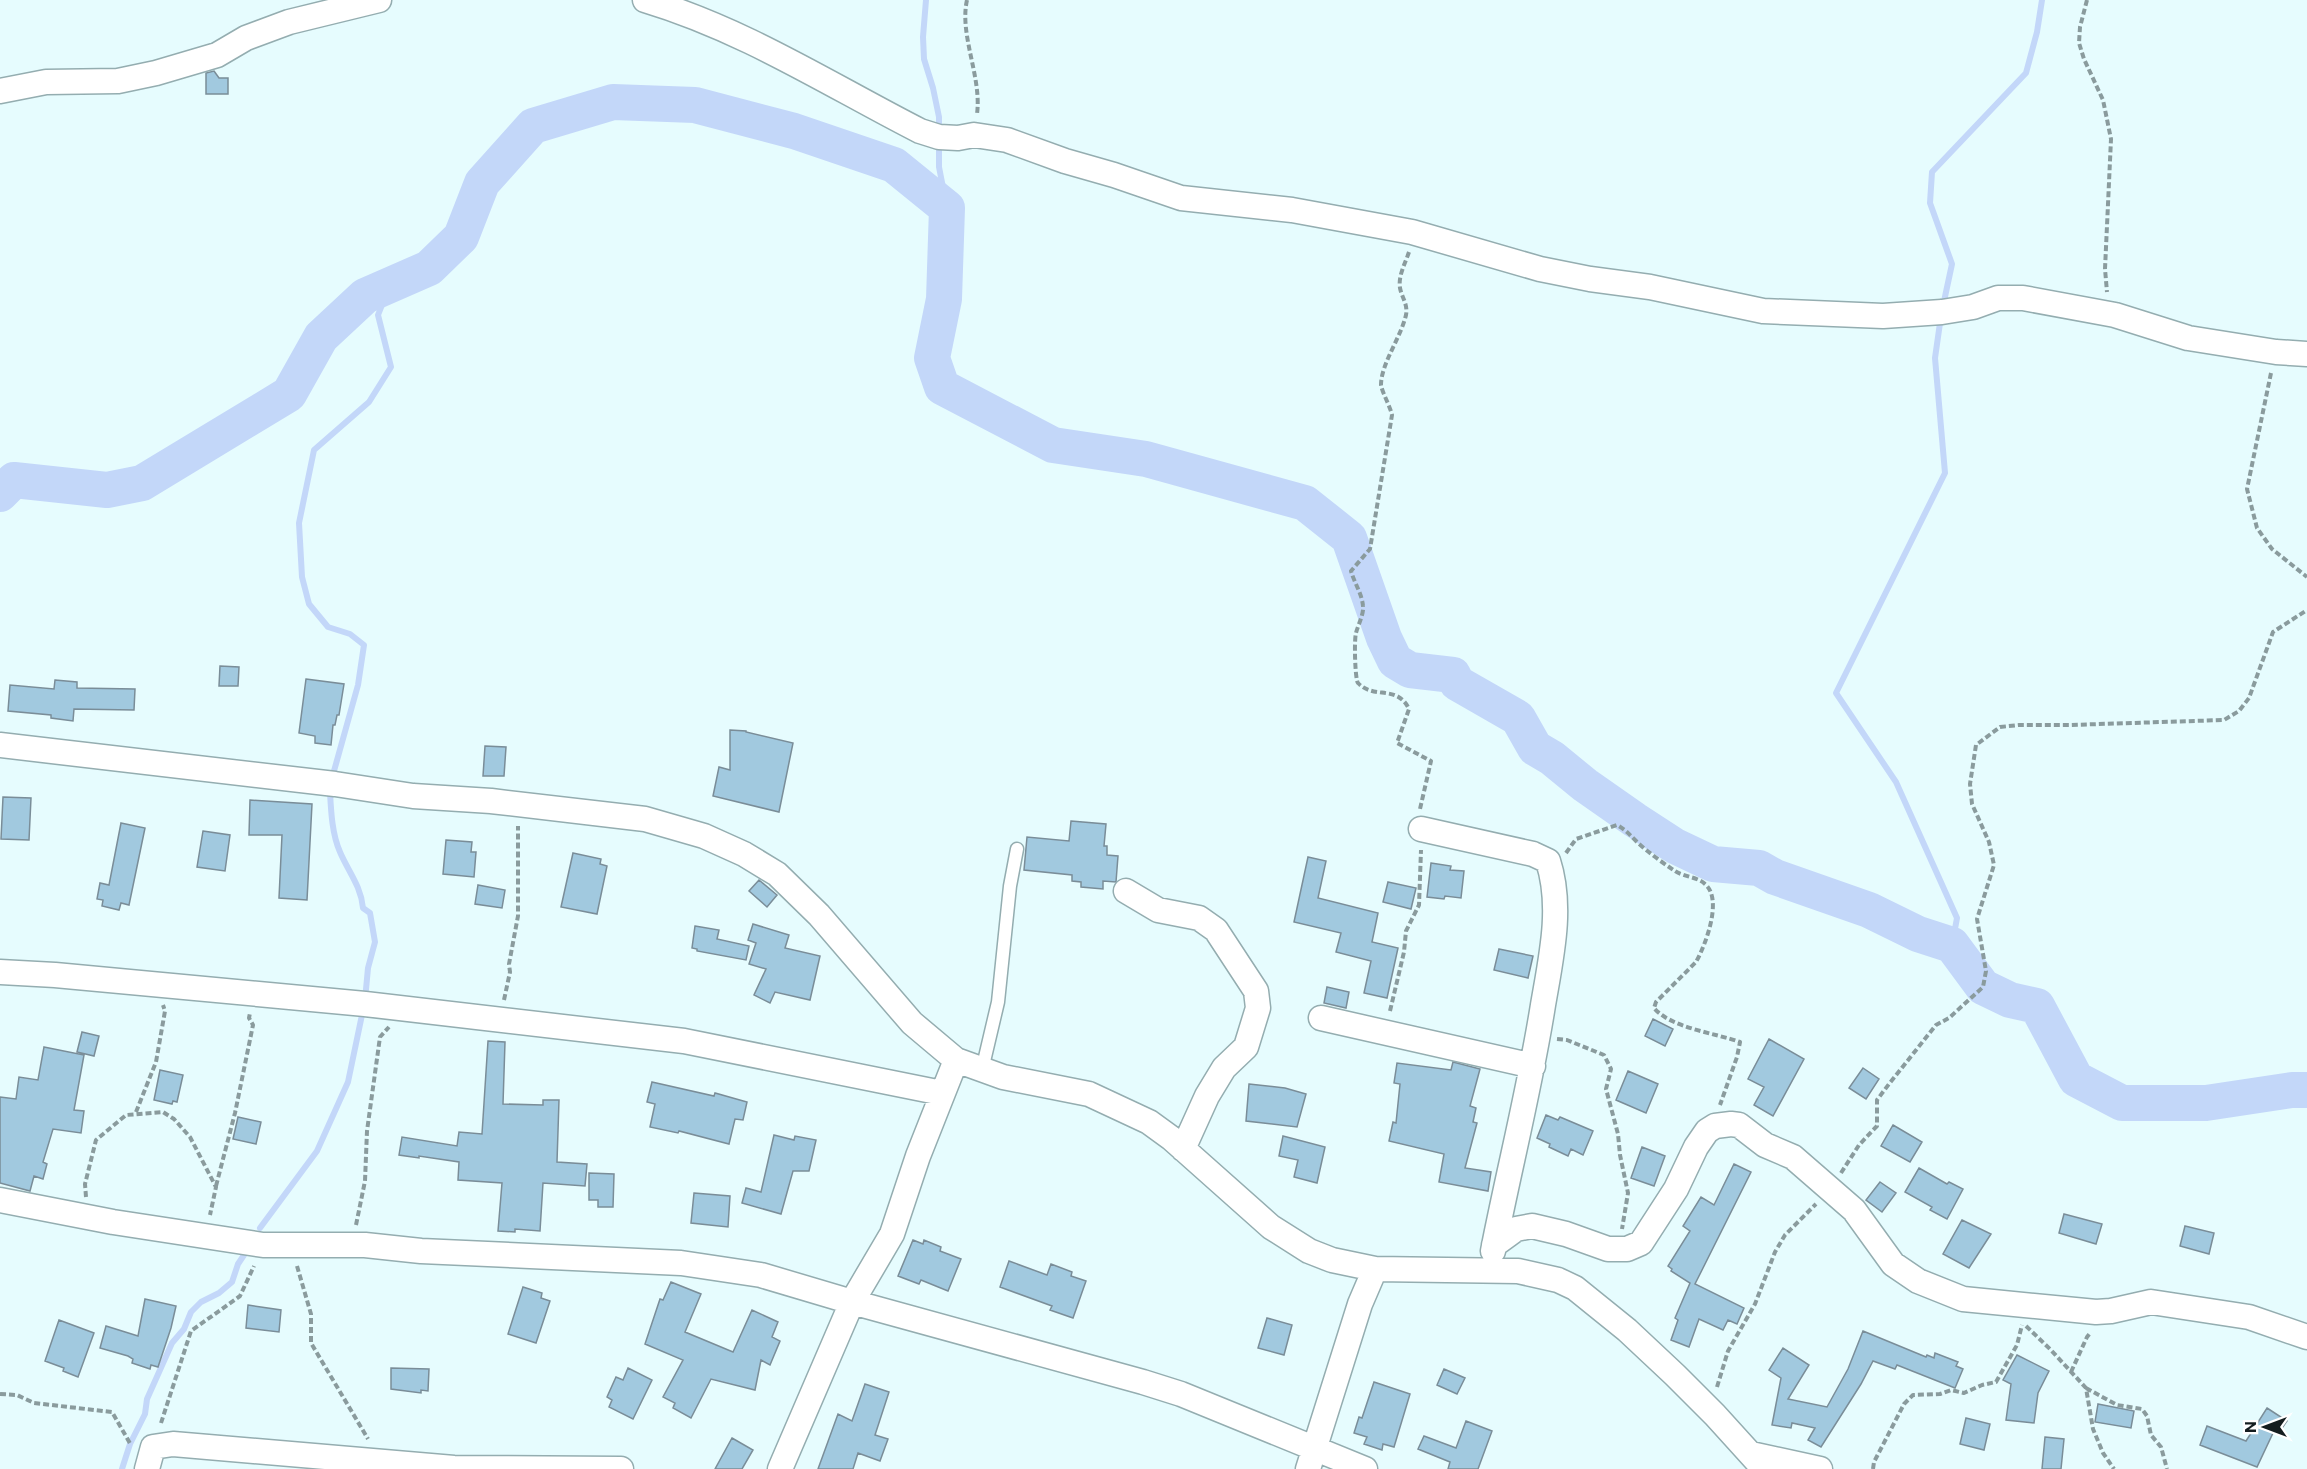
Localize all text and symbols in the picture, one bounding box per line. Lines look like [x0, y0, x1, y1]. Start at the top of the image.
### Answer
north arrow [2235, 1397, 2295, 1457]
text: N [2240, 1421, 2259, 1433]

